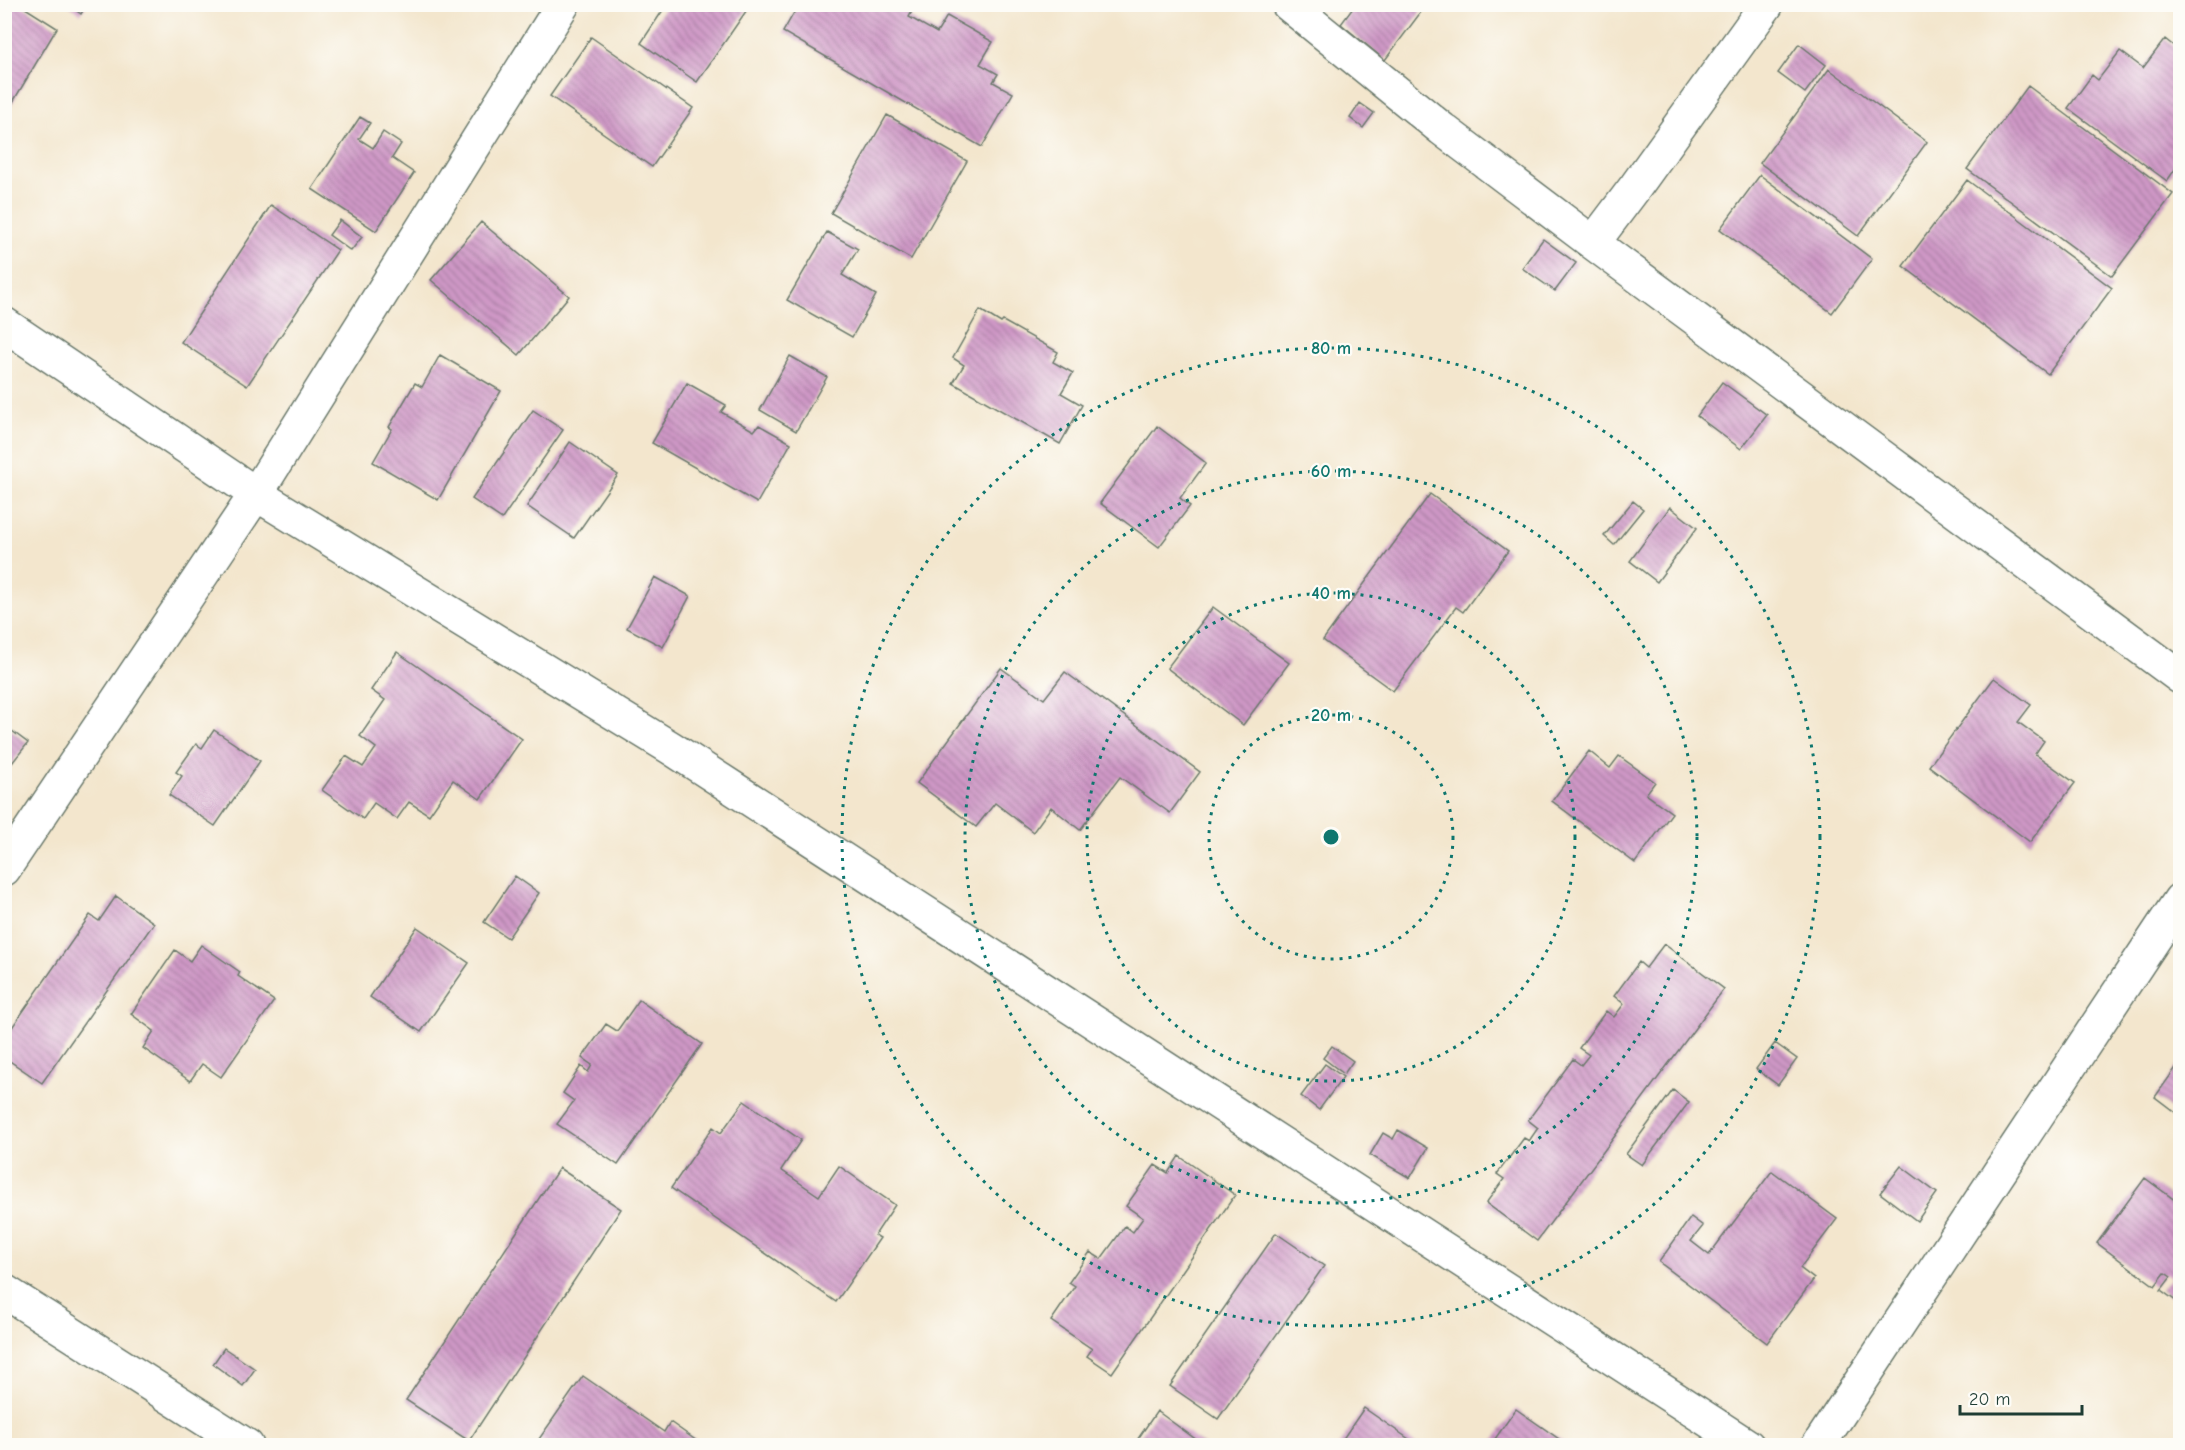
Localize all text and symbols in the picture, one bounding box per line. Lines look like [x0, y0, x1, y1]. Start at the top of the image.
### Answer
text: 80 m [1311, 338, 1351, 359]
text: 60 m [1311, 461, 1351, 482]
text: 40 m [1311, 583, 1351, 604]
text: 20 m [1311, 705, 1351, 726]
centre of rings [1321, 827, 1341, 847]
scale bar [1960, 1378, 2082, 1416]
text: 20 m [1969, 1389, 2010, 1410]

